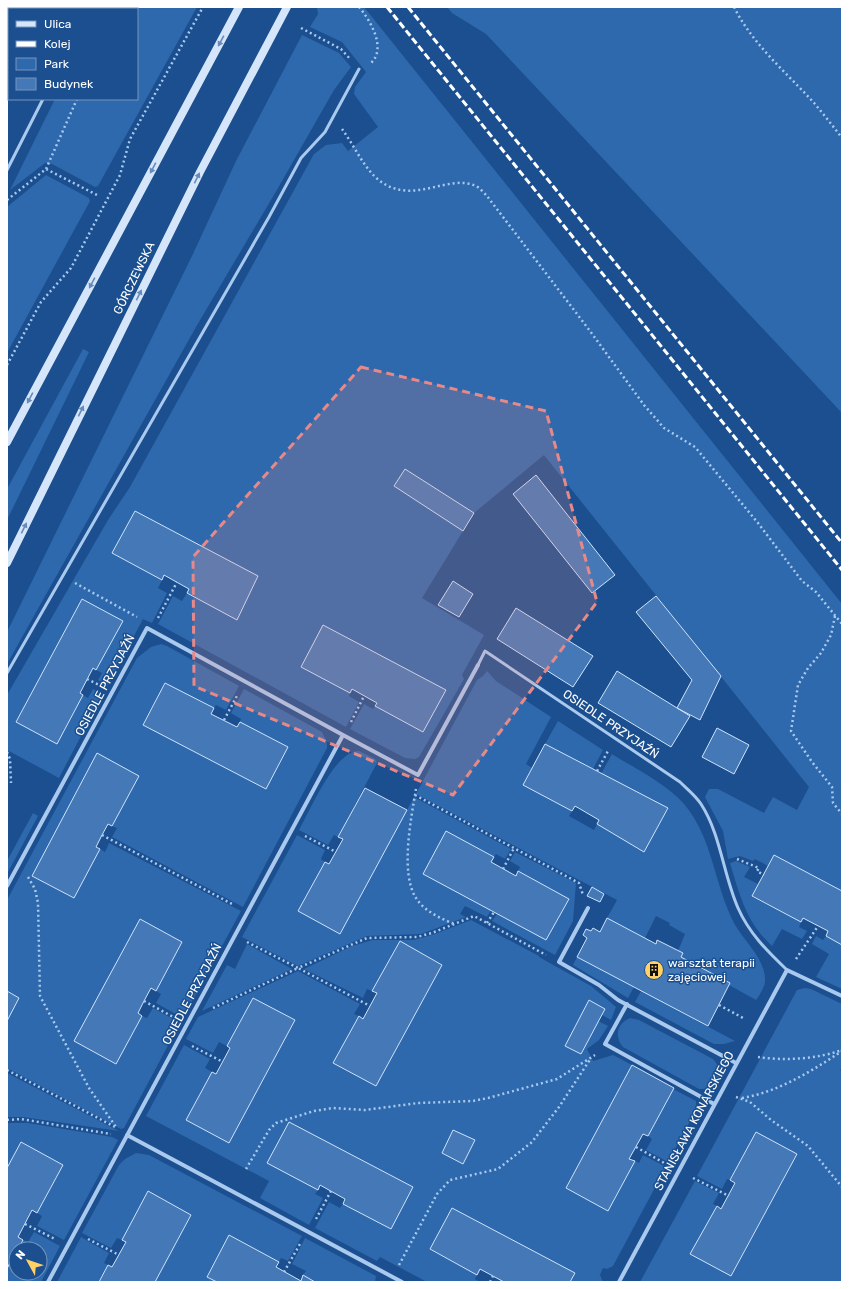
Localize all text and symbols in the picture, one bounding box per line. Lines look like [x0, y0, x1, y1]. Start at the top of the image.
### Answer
legend [8, 8, 138, 100]
text: Ulica [44, 17, 71, 31]
one-way arrow [217, 36, 224, 47]
text: Kolej [44, 37, 70, 51]
text: Park [44, 57, 70, 71]
text: Budynek [44, 77, 94, 91]
one-way arrow [150, 163, 156, 174]
one-way arrow [194, 173, 200, 184]
street label: GÓRCZEWSKA [110, 239, 158, 317]
one-way arrow [88, 277, 95, 289]
one-way arrow [136, 289, 142, 300]
one-way arrow [27, 392, 34, 404]
one-way arrow [78, 405, 85, 417]
one-way arrow [21, 522, 27, 534]
street label: OSIEDLE PRZYJAŹŃ [72, 632, 138, 738]
street label: OSIEDLE PRZYJAŹŃ [560, 687, 662, 761]
street label: OSIEDLE PRZYJAŹŃ [159, 941, 225, 1047]
place label: warsztat terapii zajęciowej [668, 956, 755, 984]
building icon: warsztat terapii zajęciowej [643, 959, 665, 981]
street label: STANISŁAWA KONARSKIEGO [651, 1049, 737, 1193]
north arrow [8, 1241, 48, 1281]
text: N [13, 1248, 28, 1262]

